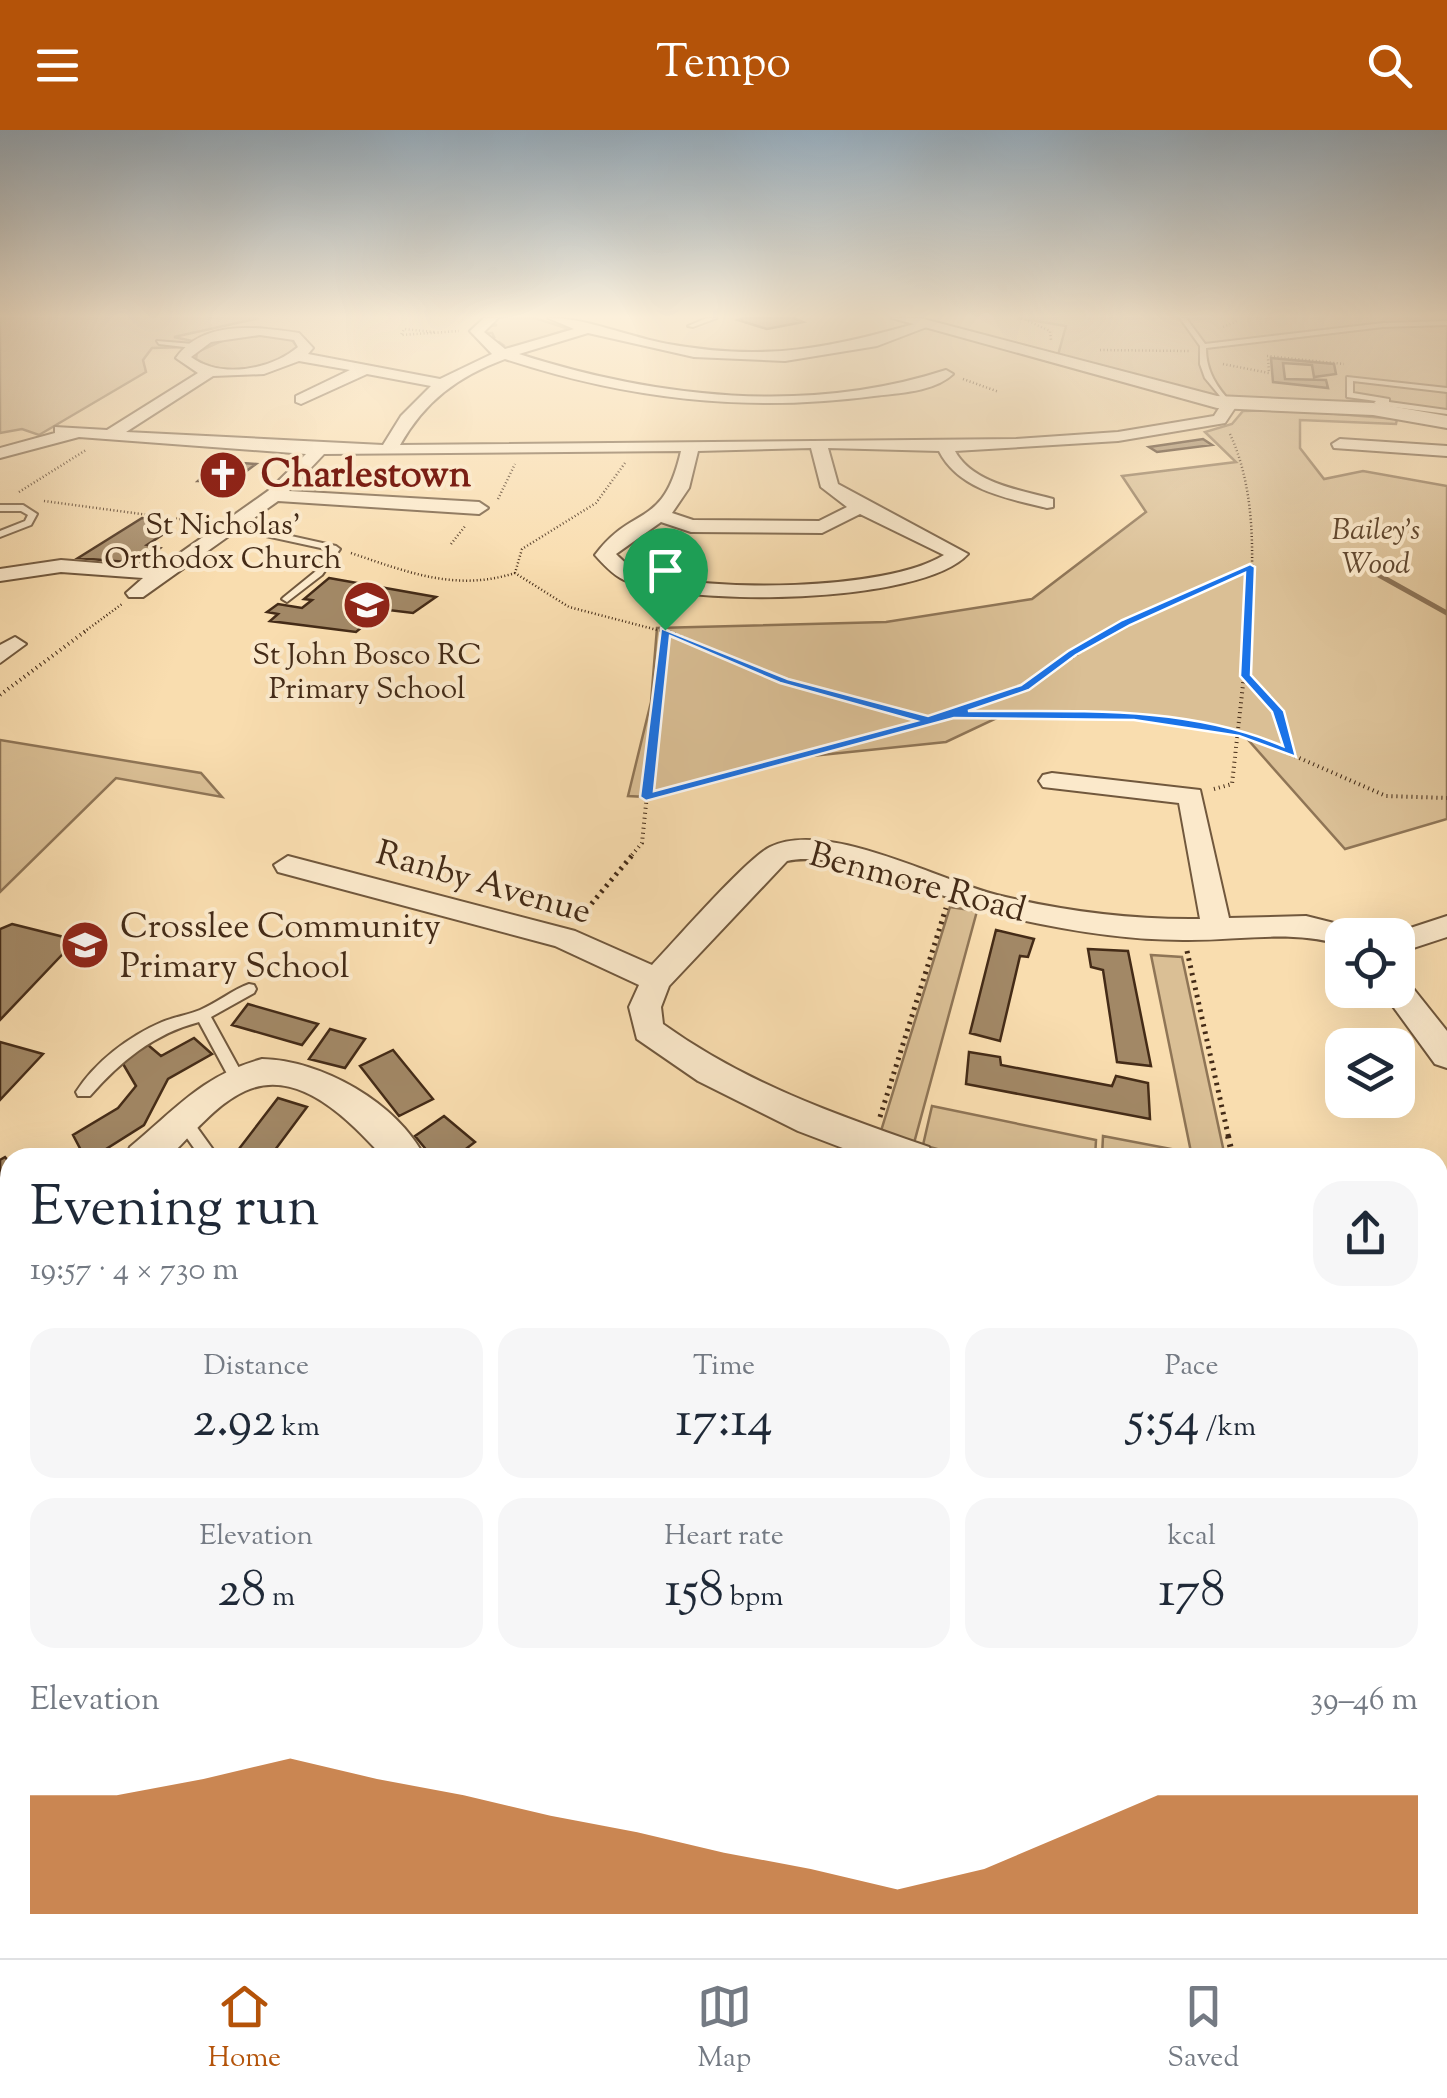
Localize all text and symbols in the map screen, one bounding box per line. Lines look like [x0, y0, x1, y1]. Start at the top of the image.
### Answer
text: Tempo [656, 33, 791, 98]
icon: menu [30, 38, 85, 93]
icon: search [1362, 38, 1417, 93]
church icon: St Nicholas' Orthodox Church [197, 449, 249, 501]
district label: Charlestown [261, 450, 472, 504]
place label: St Nicholas' Orthodox Church [104, 505, 342, 582]
park label: Bailey's Wood [1332, 510, 1420, 587]
pin [623, 528, 708, 631]
icon: arrive [638, 543, 693, 598]
school or university icon: St John Bosco RC Primary School [341, 579, 393, 631]
place label: St John Bosco RC Primary School [252, 635, 482, 712]
street label: Ranby Avenue [370, 829, 597, 939]
street label: Benmore Road [803, 831, 1031, 938]
place label: Crosslee Community Primary School [120, 903, 441, 994]
map controls [1325, 918, 1415, 1118]
button: locate [1325, 918, 1415, 1008]
school or university icon: Crosslee Community Primary School [59, 919, 111, 971]
button: layers [1325, 1028, 1415, 1118]
text: Evening run [30, 1171, 319, 1250]
button: share [1313, 1181, 1418, 1286]
text: 19:57 · 4 × 730 m [30, 1248, 239, 1294]
text: Distance [204, 1347, 309, 1387]
text: Time [693, 1347, 755, 1387]
text: Pace [1165, 1347, 1218, 1387]
text: 2.92 [193, 1387, 275, 1459]
text: 17:14 [675, 1387, 773, 1459]
text: 5:54 [1127, 1387, 1200, 1459]
text: km [275, 1408, 320, 1448]
text: /km [1200, 1408, 1256, 1448]
text: Elevation [200, 1517, 313, 1557]
text: Heart rate [664, 1517, 784, 1557]
text: kcal [1168, 1517, 1216, 1557]
text: 28 [218, 1557, 266, 1629]
text: 158 [665, 1557, 724, 1629]
text: 178 [1158, 1557, 1225, 1629]
text: m [266, 1578, 295, 1618]
text: bpm [724, 1578, 783, 1618]
text: Elevation [30, 1678, 160, 1724]
text: 39–46 m [1310, 1678, 1418, 1724]
tab: Home [208, 1979, 281, 2079]
tab: Map [697, 1979, 752, 2079]
tab: Saved [1167, 1979, 1239, 2079]

